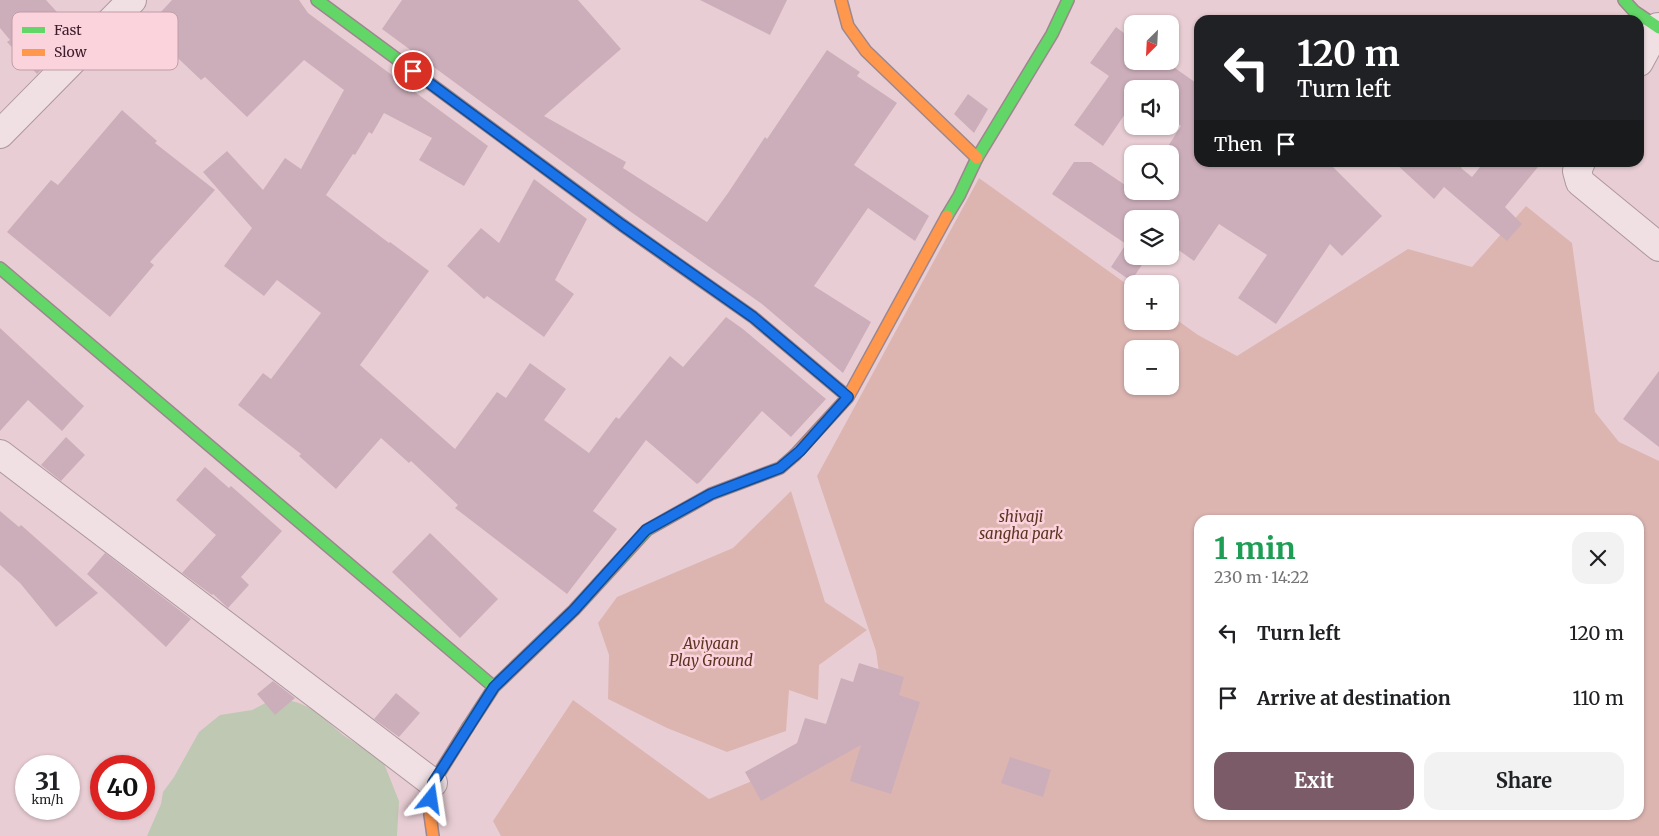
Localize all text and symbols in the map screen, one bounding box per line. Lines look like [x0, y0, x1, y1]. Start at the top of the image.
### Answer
legend [12, 12, 178, 70]
north arrow [1124, 15, 1179, 70]
map controls [1124, 15, 1179, 395]
text: Fast [54, 21, 82, 39]
text: 120 m [1297, 32, 1400, 76]
icon: left [1214, 35, 1279, 100]
text: Slow [54, 43, 87, 61]
pin [392, 50, 434, 92]
icon: arrive [399, 57, 427, 85]
text: Turn left [1297, 75, 1391, 103]
button: sound [1124, 80, 1179, 135]
icon: arrive [1272, 130, 1300, 158]
text: Then [1214, 132, 1262, 156]
button: search [1124, 145, 1179, 200]
button: layers [1124, 210, 1179, 265]
button: + [1124, 275, 1179, 330]
button: − [1124, 340, 1179, 395]
park label: shivaji sangha park [979, 507, 1064, 543]
text: 1 min [1214, 529, 1296, 567]
button: close [1572, 532, 1624, 584]
text: 230 m · 14:22 [1214, 567, 1309, 587]
icon: left [1214, 619, 1242, 647]
text: Turn left [1257, 621, 1341, 645]
text: 120 m [1569, 621, 1624, 645]
park label: Aviyaan Play Ground [669, 634, 753, 670]
icon: arrive [1214, 684, 1242, 712]
text: Arrive at destination [1257, 686, 1451, 710]
text: 110 m [1573, 686, 1624, 710]
button: Exit [1214, 752, 1414, 810]
button: Share [1424, 752, 1624, 810]
speed limit sign: 40 [90, 755, 155, 820]
text: 31 [35, 765, 60, 797]
position arrow [404, 772, 456, 824]
text: km/h [32, 792, 63, 807]

